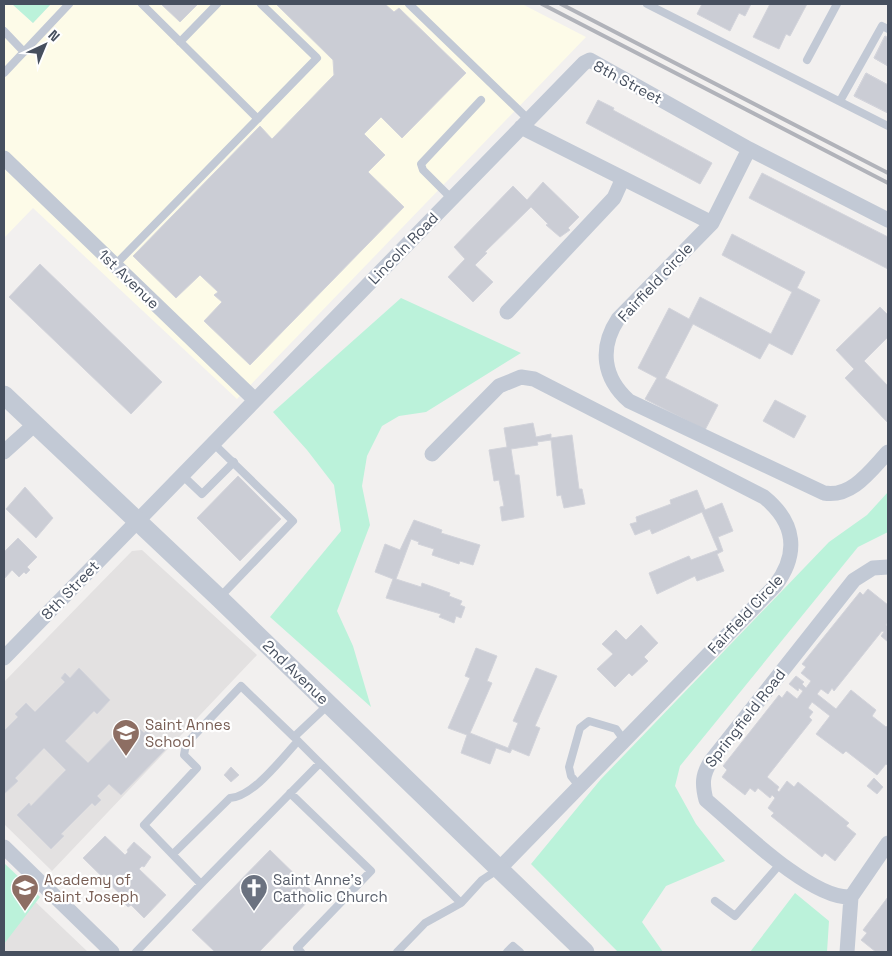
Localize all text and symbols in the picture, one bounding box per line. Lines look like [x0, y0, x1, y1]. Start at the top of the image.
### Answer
north arrow [20, 20, 70, 70]
text: N [44, 26, 64, 45]
street label: 8th Street [590, 56, 666, 108]
street label: Lincoln Road [364, 208, 442, 288]
street label: Fairfield circle [613, 238, 697, 326]
street label: 1st Avenue [95, 245, 164, 313]
street label: 8th Street [37, 556, 103, 624]
street label: Fairfield Circle [703, 570, 787, 658]
street label: 2nd Avenue [259, 636, 333, 708]
street label: Springfield Road [701, 665, 789, 771]
place label: Saint Annes School [145, 715, 231, 751]
school or university icon: Saint Annes School [111, 718, 141, 757]
place label: Academy of Saint Joseph [44, 870, 139, 906]
place label: Saint Anne's Catholic Church [273, 870, 388, 906]
school or university icon: Academy of Saint Joseph [10, 873, 40, 912]
church icon: Saint Anne's Catholic Church [239, 873, 269, 912]

